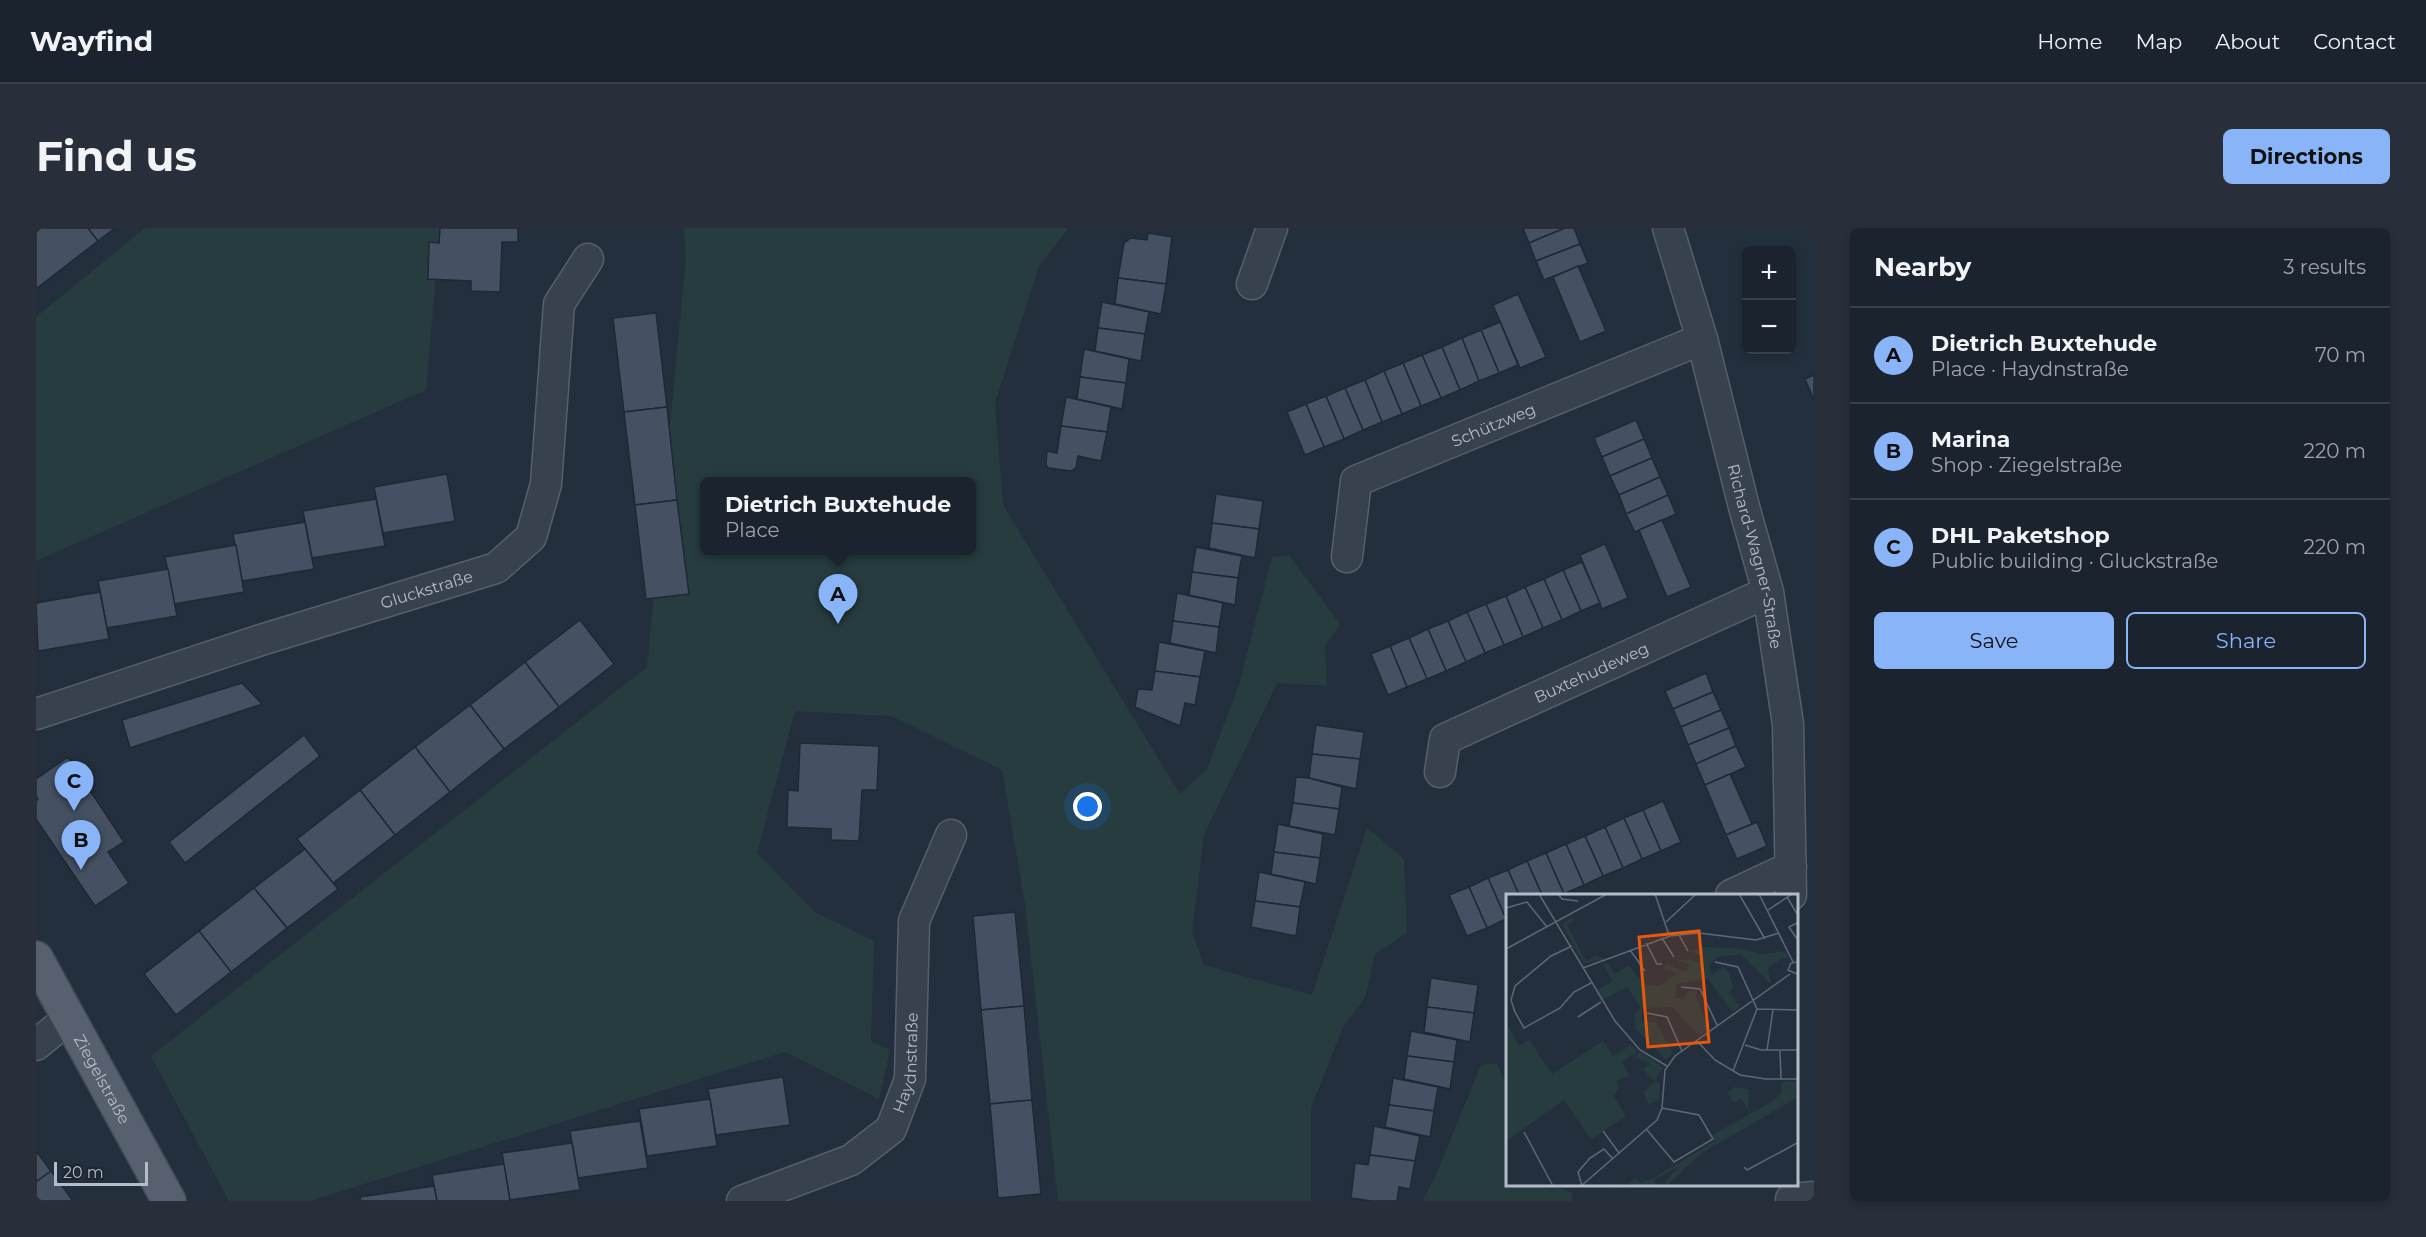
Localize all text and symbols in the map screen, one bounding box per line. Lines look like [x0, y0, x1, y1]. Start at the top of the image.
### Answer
text: Wayfind [30, 24, 153, 58]
text: Home [2037, 29, 2102, 54]
text: Map [2135, 29, 2182, 54]
text: About [2215, 29, 2280, 54]
text: Contact [2313, 29, 2396, 54]
button: Directions [2223, 129, 2390, 184]
text: Find us [36, 130, 197, 182]
map controls [1742, 246, 1796, 354]
button: + [1742, 246, 1796, 300]
text: Nearby [1874, 251, 1971, 283]
text: 3 results [2283, 255, 2366, 279]
button: − [1742, 300, 1796, 354]
text: Dietrich Buxtehude [1931, 330, 2157, 357]
text: A [1886, 343, 1901, 367]
text: 70 m [2315, 343, 2366, 367]
text: Place · Haydnstraße [1931, 357, 2129, 381]
street label: Schützweg [1449, 399, 1538, 451]
text: Marina [1931, 426, 2010, 453]
text: B [1886, 439, 1901, 463]
text: 220 m [2304, 439, 2366, 463]
text: Shop · Ziegelstraße [1931, 453, 2122, 477]
street label: Richard-Wagner-Straße [1724, 462, 1785, 650]
popup [700, 477, 976, 555]
text: Dietrich Buxtehude [725, 491, 951, 518]
text: Place [725, 518, 780, 542]
text: DHL Paketshop [1931, 522, 2110, 549]
text: C [1886, 535, 1901, 559]
text: 220 m [2304, 535, 2366, 559]
text: Public building · Gluckstraße [1931, 549, 2218, 573]
street label: Gluckstraße [378, 567, 475, 613]
pin: A [818, 574, 858, 624]
button: Save [1874, 612, 2114, 669]
button: Share [2126, 612, 2366, 669]
street label: Buxtehudeweg [1531, 639, 1652, 707]
pin: C [54, 762, 93, 811]
your location [1073, 792, 1102, 821]
pin: B [62, 820, 100, 870]
inset map [1506, 894, 1799, 1186]
street label: Haydnstraße [889, 1012, 922, 1116]
street label: Ziegelstraße [70, 1031, 134, 1127]
scale bar [54, 1159, 148, 1186]
text: 20 m [63, 1163, 104, 1182]

